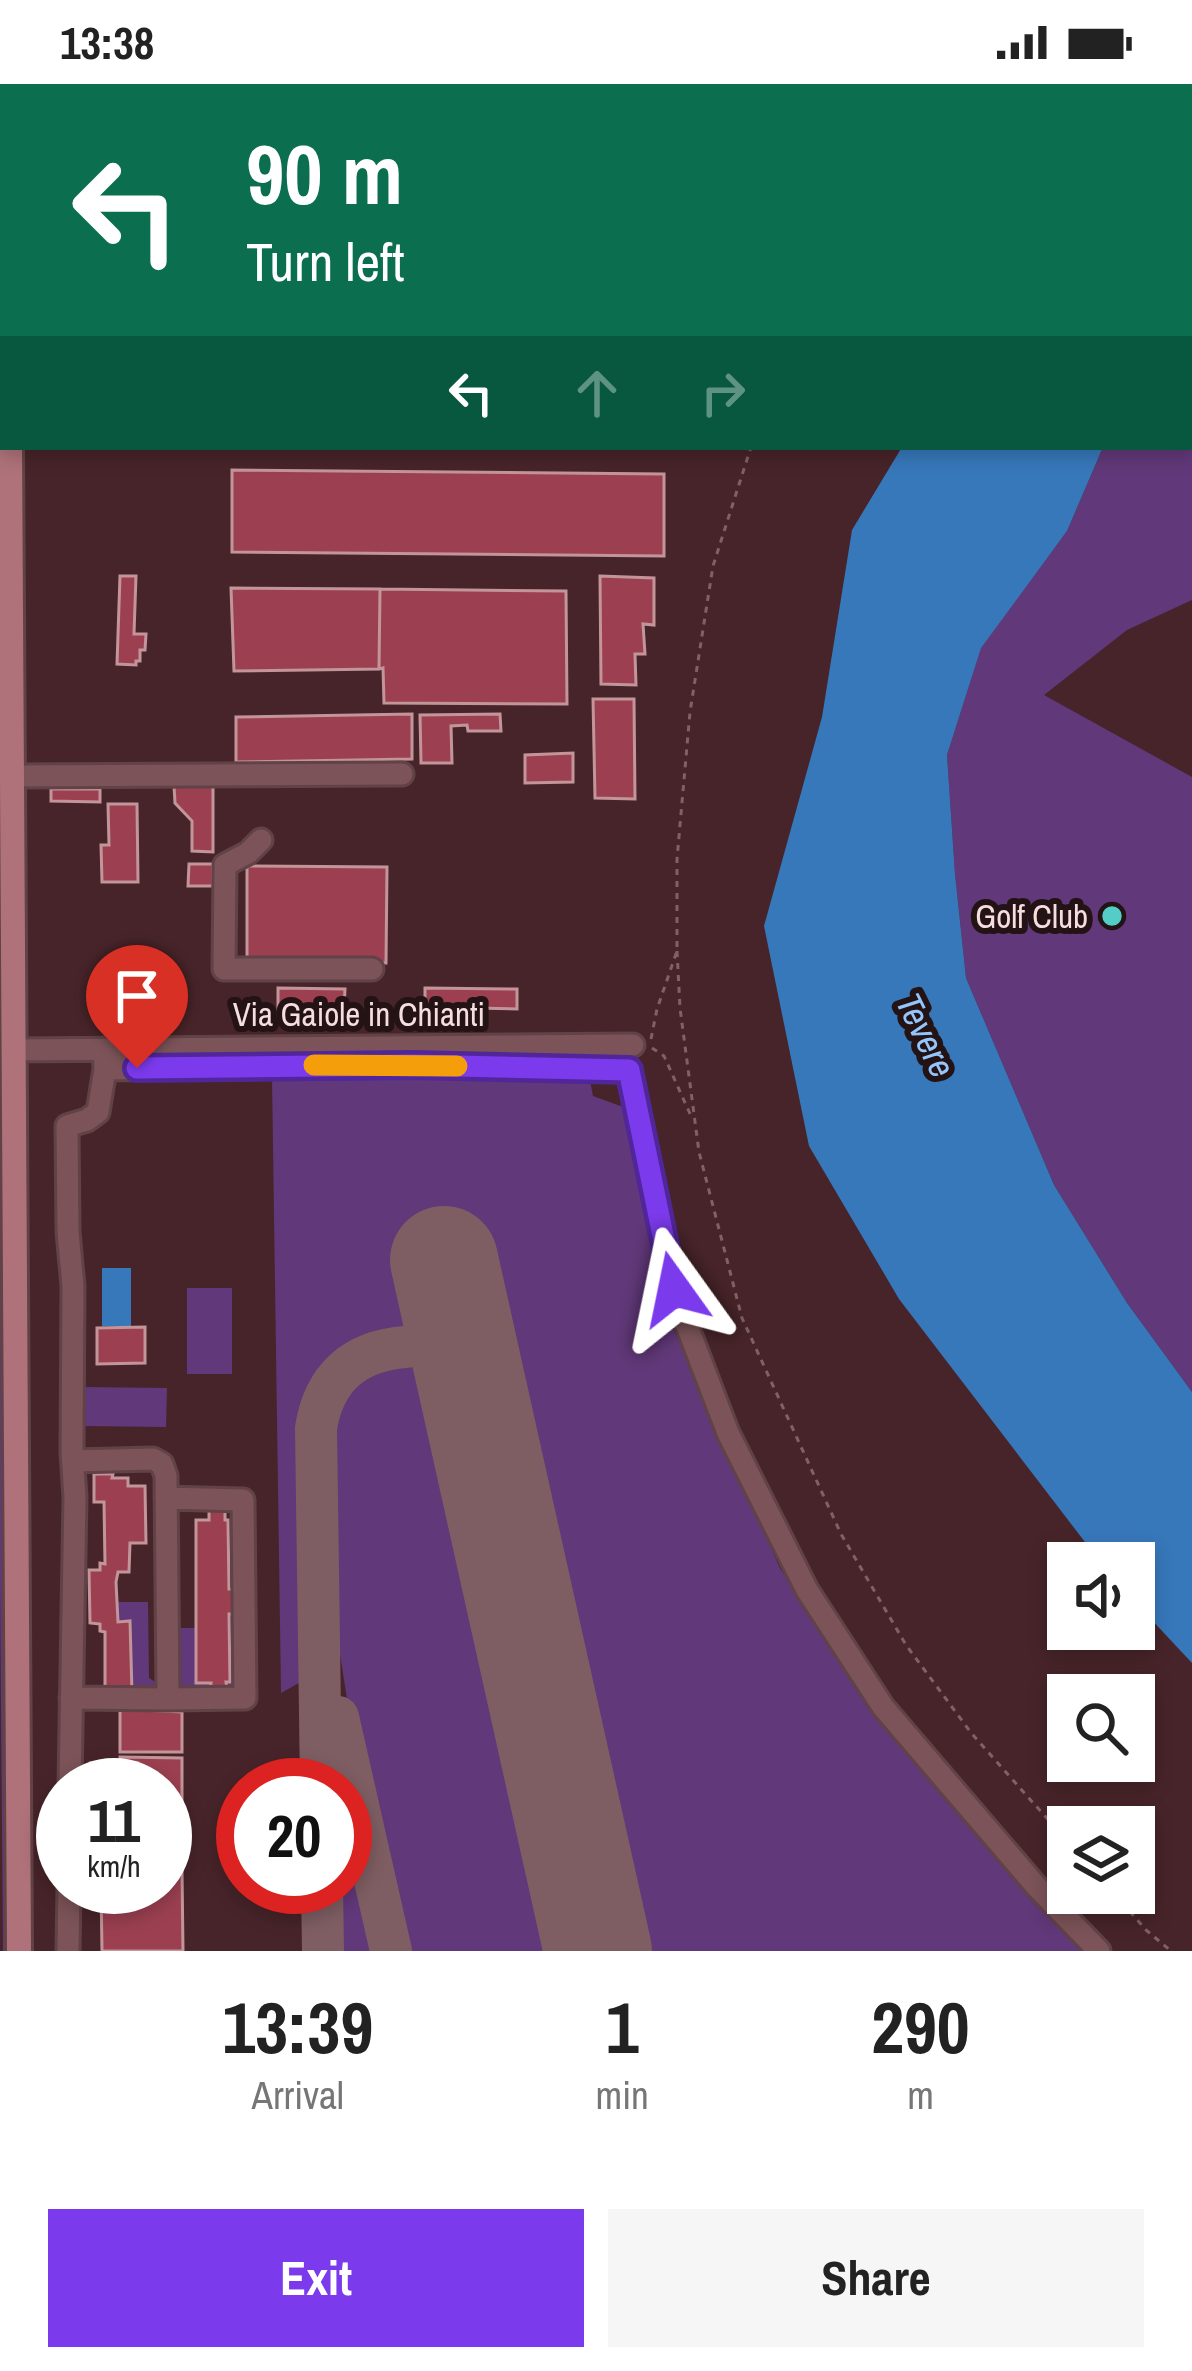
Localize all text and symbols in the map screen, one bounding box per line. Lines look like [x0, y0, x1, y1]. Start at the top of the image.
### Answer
text: 13:38 [60, 12, 154, 73]
text: 90 m [246, 117, 403, 230]
icon: left [48, 132, 204, 288]
text: Turn left [246, 225, 405, 298]
icon: left [438, 360, 504, 426]
icon: ahead [564, 360, 630, 426]
icon: right [690, 360, 756, 426]
place label: Golf Club [975, 894, 1088, 938]
marker: Golf Club [1099, 903, 1125, 929]
pin [86, 945, 188, 1068]
icon: arrive [104, 963, 170, 1029]
water label: Tevere [885, 985, 967, 1085]
street label: Via Gaiole in Chianti [233, 992, 485, 1036]
position arrow [611, 1226, 737, 1352]
map controls [1047, 1542, 1155, 1914]
button: sound [1047, 1542, 1155, 1650]
button: search [1047, 1674, 1155, 1782]
speed limit sign: 20 [216, 1758, 372, 1914]
text: 11 [88, 1780, 140, 1861]
button: layers [1047, 1806, 1155, 1914]
text: km/h [87, 1846, 141, 1886]
text: 13:39 [222, 1978, 373, 2075]
text: 1 [606, 1978, 639, 2075]
text: 290 [871, 1978, 970, 2075]
text: Arrival [252, 2069, 344, 2121]
text: min [596, 2069, 649, 2121]
text: m [907, 2069, 934, 2121]
button: Exit [48, 2209, 584, 2347]
button: Share [608, 2209, 1144, 2347]

